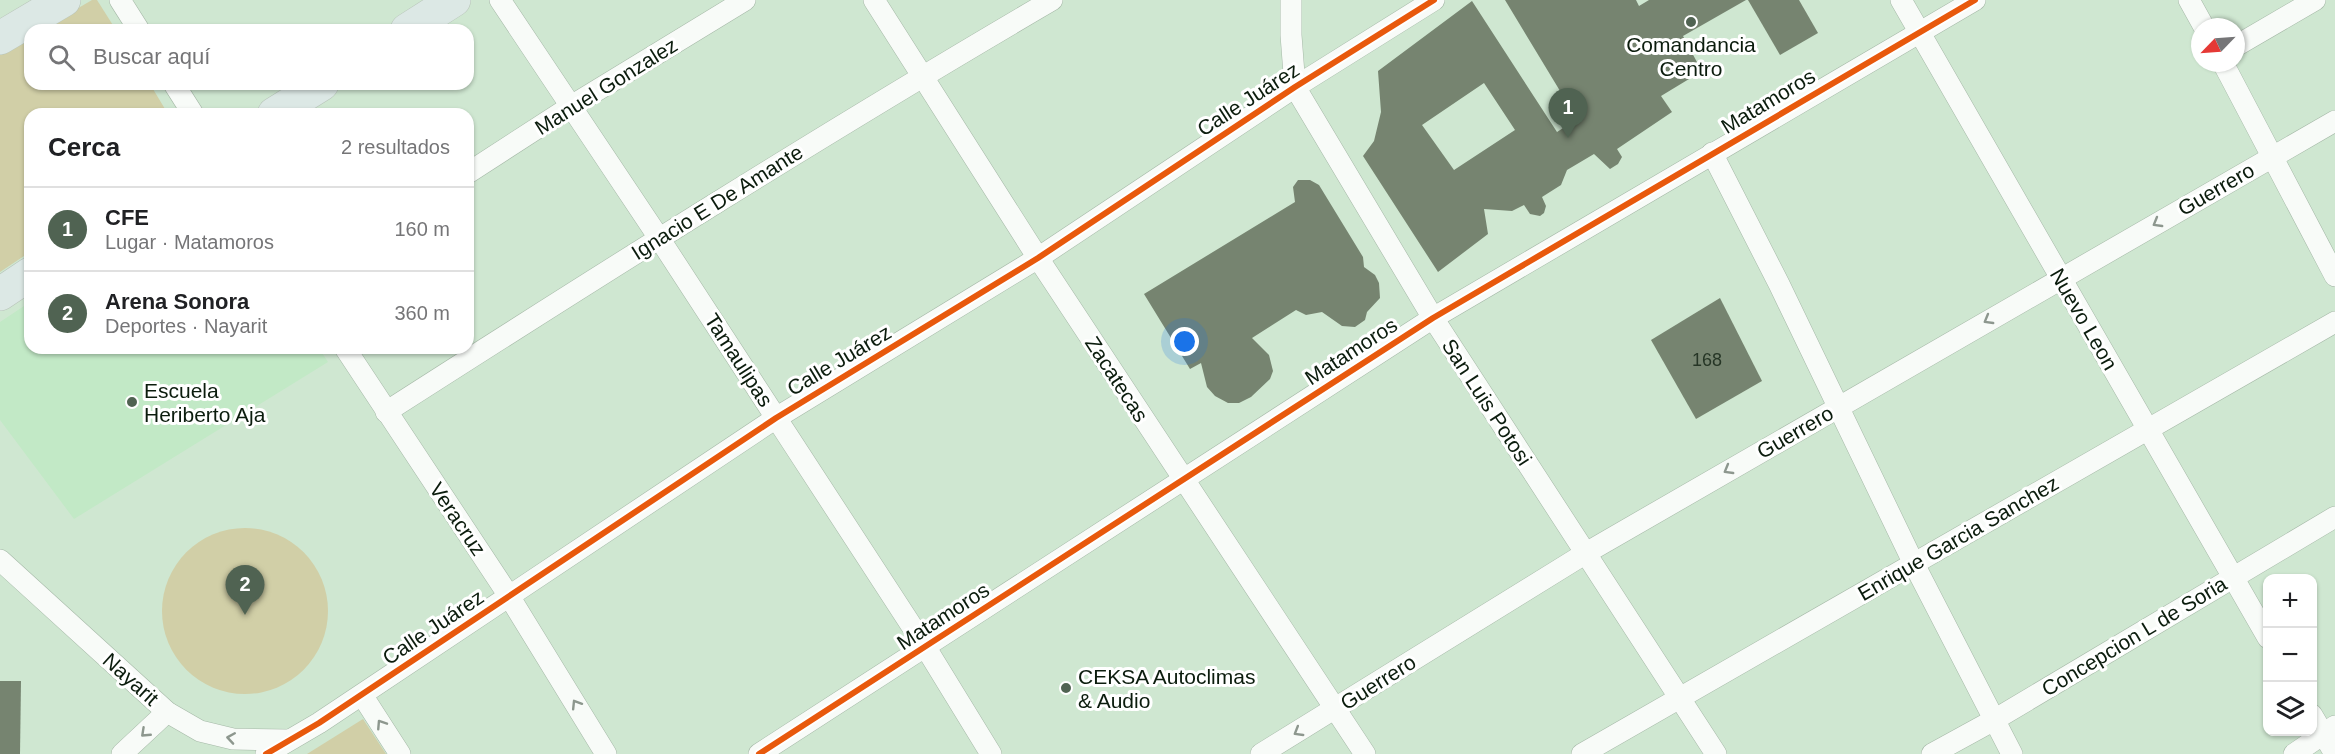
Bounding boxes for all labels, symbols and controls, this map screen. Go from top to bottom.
marker: Comandancia Centro [1684,15,1698,29]
north arrow [2191,18,2245,72]
search box [24,24,474,90]
street label: Manuel Gonzalez [531,33,681,139]
place label: Comandancia Centro [1626,33,1756,80]
icon: search [45,41,78,74]
text: Buscar aquí [93,44,210,69]
street label: Calle Juárez [1193,58,1303,140]
street label: Matamoros [1717,64,1819,138]
pin: 1 [1548,88,1588,138]
text: Cerca [48,132,120,162]
text: 2 resultados [341,136,450,158]
street label: Ignacio E De Amante [627,140,807,264]
street label: Guerrero [2174,158,2258,220]
text: CFE [105,205,149,230]
one-way arrow [2153,216,2163,227]
text: 1 [62,218,73,240]
text: 160 m [394,218,450,240]
text: Lugar · Matamoros [105,231,274,253]
street label: Nuevo Leon [2046,264,2122,374]
text: Arena Sonora [105,289,249,314]
text: 2 [62,302,73,324]
text: 360 m [394,302,450,324]
street label: Tamaulipas [700,309,778,411]
street label: Matamoros [1301,313,1401,389]
one-way arrow [1984,313,1994,325]
text: Deportes · Nayarit [105,315,267,337]
street label: Calle Juárez [783,320,895,400]
your location [1170,327,1199,356]
street label: Zacatecas [1081,332,1153,426]
street label: San Luis Potosi [1438,335,1536,469]
house number: 168 [1692,350,1722,370]
place label: Escuela Heriberto Aja [144,379,266,426]
marker: Escuela Heriberto Aja [125,395,139,409]
street label: Guerrero [1753,401,1837,463]
one-way arrow [1724,463,1734,475]
street label: Enrique Garcia Sanchez [1854,471,2062,605]
street label: Veracruz [425,478,491,560]
pin: 2 [226,566,264,615]
street label: Concepcion L de Soria [2037,571,2231,700]
map controls [2263,574,2317,736]
button: + [2263,574,2317,628]
street label: Matamoros [893,578,993,654]
street label: Calle Juárez [378,585,488,669]
button: − [2263,628,2317,682]
street label: Nayarit [99,648,164,710]
street label: Guerrero [1336,650,1420,714]
place label: CEKSA Autoclimas & Audio [1078,665,1255,712]
marker: CEKSA Autoclimas & Audio [1059,681,1073,695]
button: layers [2263,682,2317,736]
one-way arrow [571,700,583,710]
one-way arrow [377,720,388,731]
one-way arrow [1294,724,1304,736]
one-way arrow [141,726,151,737]
one-way arrow [226,732,235,744]

